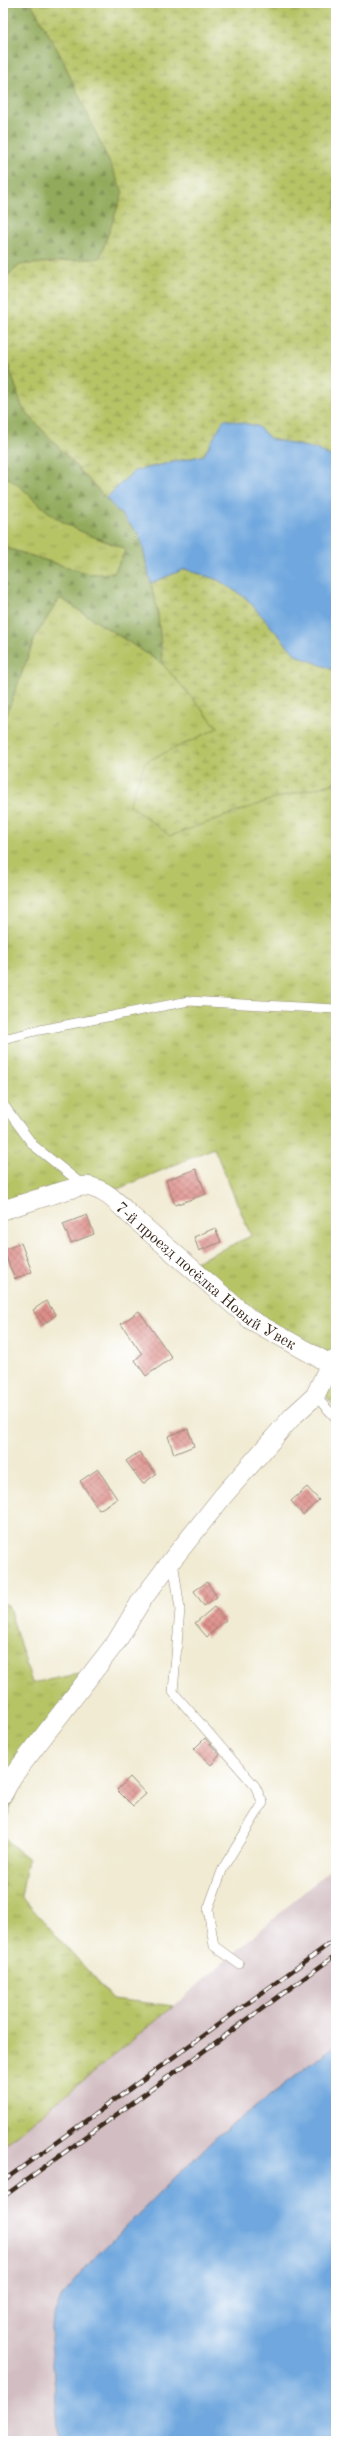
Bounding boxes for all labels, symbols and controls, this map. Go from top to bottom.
street label: 7-й проезд посёлка Новый Увек [112,1200,298,1354]

